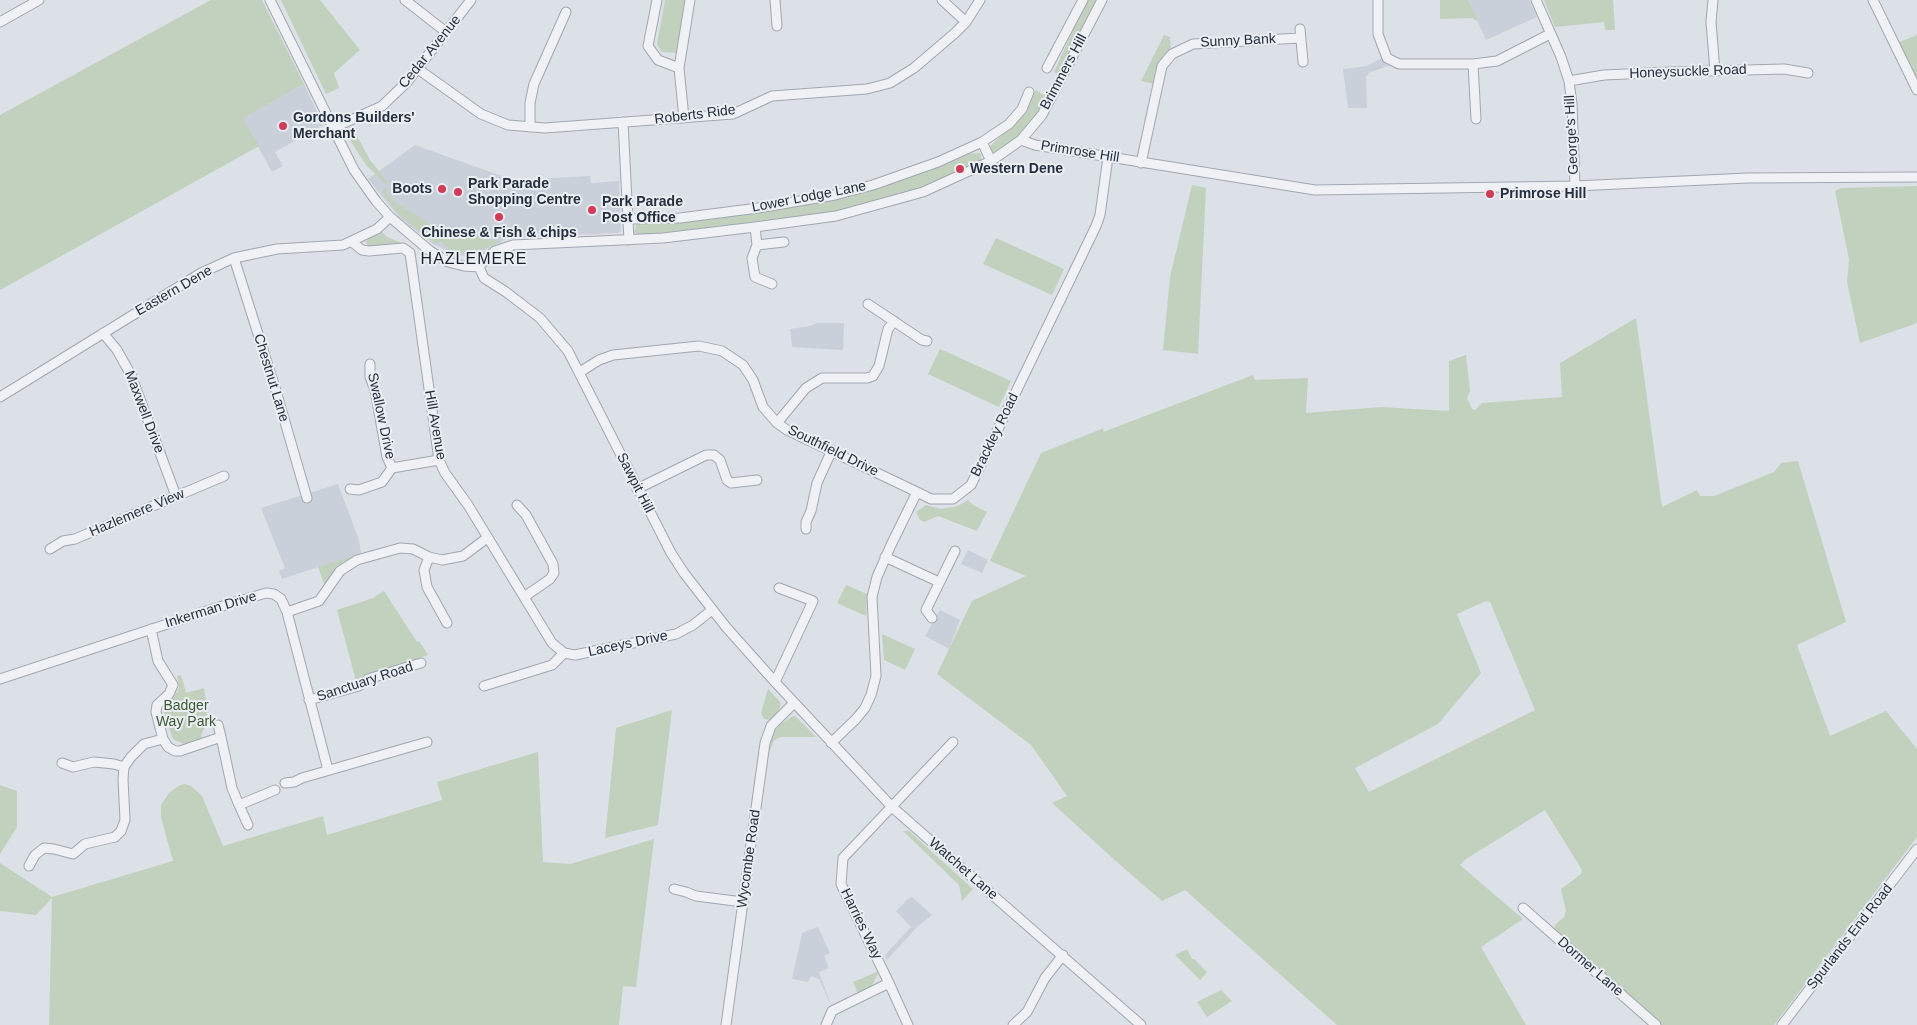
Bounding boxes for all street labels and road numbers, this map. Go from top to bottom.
street label: Cedar Avenue [395,12,465,92]
street label: Brimmers Hill [1037,31,1091,113]
street label: Sunny Bank [1200,31,1276,51]
street label: Honeysuckle Road [1629,62,1747,82]
street label: George's Hill [1562,95,1582,175]
street label: Roberts Ride [653,102,737,128]
street label: Primrose Hill [1040,137,1120,167]
street label: Lower Lodge Lane [750,178,868,216]
street label: Eastern Dene [133,262,215,320]
street label: Chestnut Lane [250,332,292,424]
street label: Maxwell Drive [121,368,167,456]
street label: Swallow Drive [364,371,398,461]
street label: Hill Avenue [421,389,449,461]
street label: Brackley Road [967,390,1023,480]
street label: Southfield Drive [785,422,881,480]
street label: Sawpit Hill [613,450,657,516]
street label: Hazlemere View [87,485,187,541]
street label: Inkerman Drive [163,588,259,632]
street label: Laceys Drive [587,627,669,661]
street label: Sanctuary Road [315,658,415,706]
street label: Wycombe Road [734,809,764,909]
street label: Watchet Lane [925,834,1001,904]
street label: Spurlands End Road [1804,881,1896,993]
street label: Harries Way [837,886,885,962]
street label: Dormer Lane [1554,934,1626,1000]

